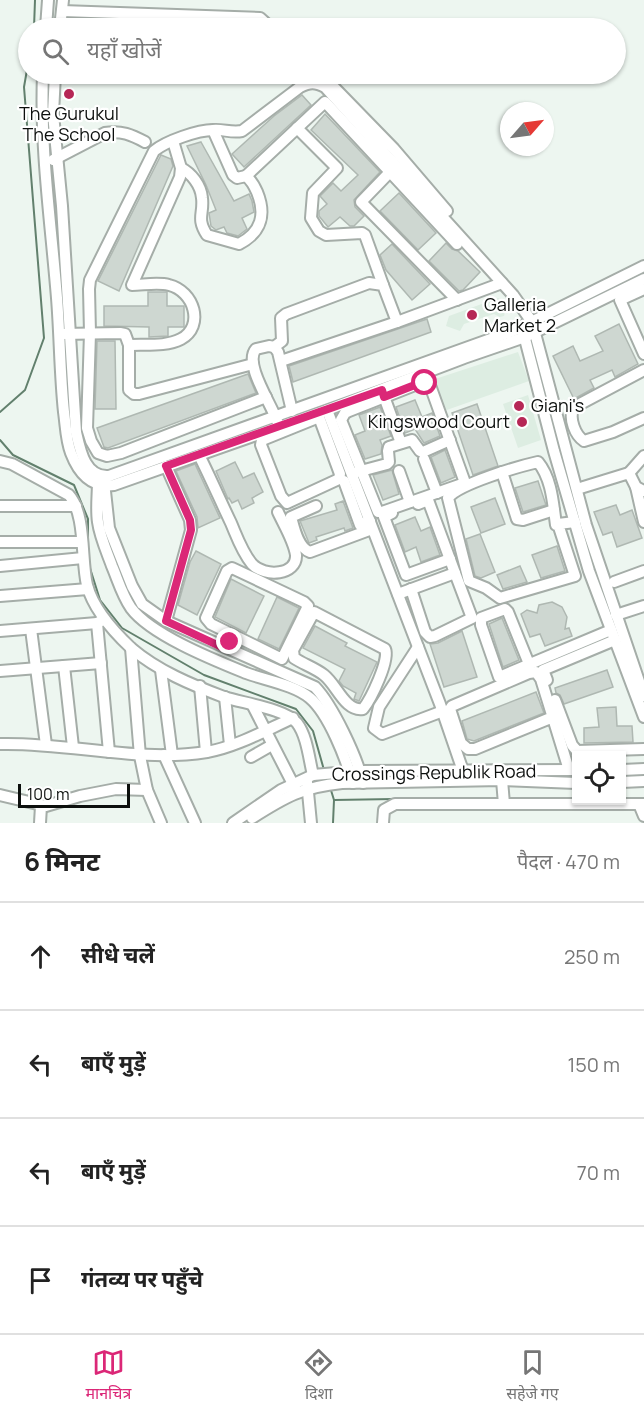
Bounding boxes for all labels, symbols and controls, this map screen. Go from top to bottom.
search box [18,18,626,84]
icon: search [39,35,72,68]
text: यहाँ खोजें [87,35,162,65]
marker: The Gurukul The School [62,87,76,101]
place label: The Gurukul The School [19,101,119,146]
north arrow [500,102,554,156]
place label: Galleria Market 2 [484,292,556,337]
marker: Galleria Market 2 [465,308,479,322]
route start [411,369,437,395]
place label: Giani's [531,393,584,417]
marker: Giani's [512,399,526,413]
place label: Kingswood Court [368,409,510,433]
marker: Kingswood Court [515,415,529,429]
route end [216,628,242,654]
map controls [572,751,626,805]
button: locate [572,751,626,805]
street label: Crossings Republik Road [332,758,536,786]
scale bar [18,781,130,808]
text: 100 m [27,783,70,805]
text: 6 मिनट [24,843,100,879]
text: पैदल · 470 m [517,848,620,875]
icon: ahead [24,940,57,973]
text: सीधे चलें [81,940,155,970]
text: 250 m [564,943,620,970]
icon: left [24,1048,57,1081]
text: बाएँ मुड़ें [81,1048,146,1078]
text: 150 m [567,1051,620,1078]
icon: left [24,1156,57,1189]
text: बाएँ मुड़ें [81,1156,146,1186]
text: 70 m [577,1159,620,1186]
icon: arrive [24,1264,57,1297]
text: गंतव्य पर पहुँचे [81,1264,203,1294]
tab: मानचित्र [86,1346,131,1406]
tab: दिशा [302,1346,335,1406]
tab: सहेजे गए [506,1346,558,1406]

